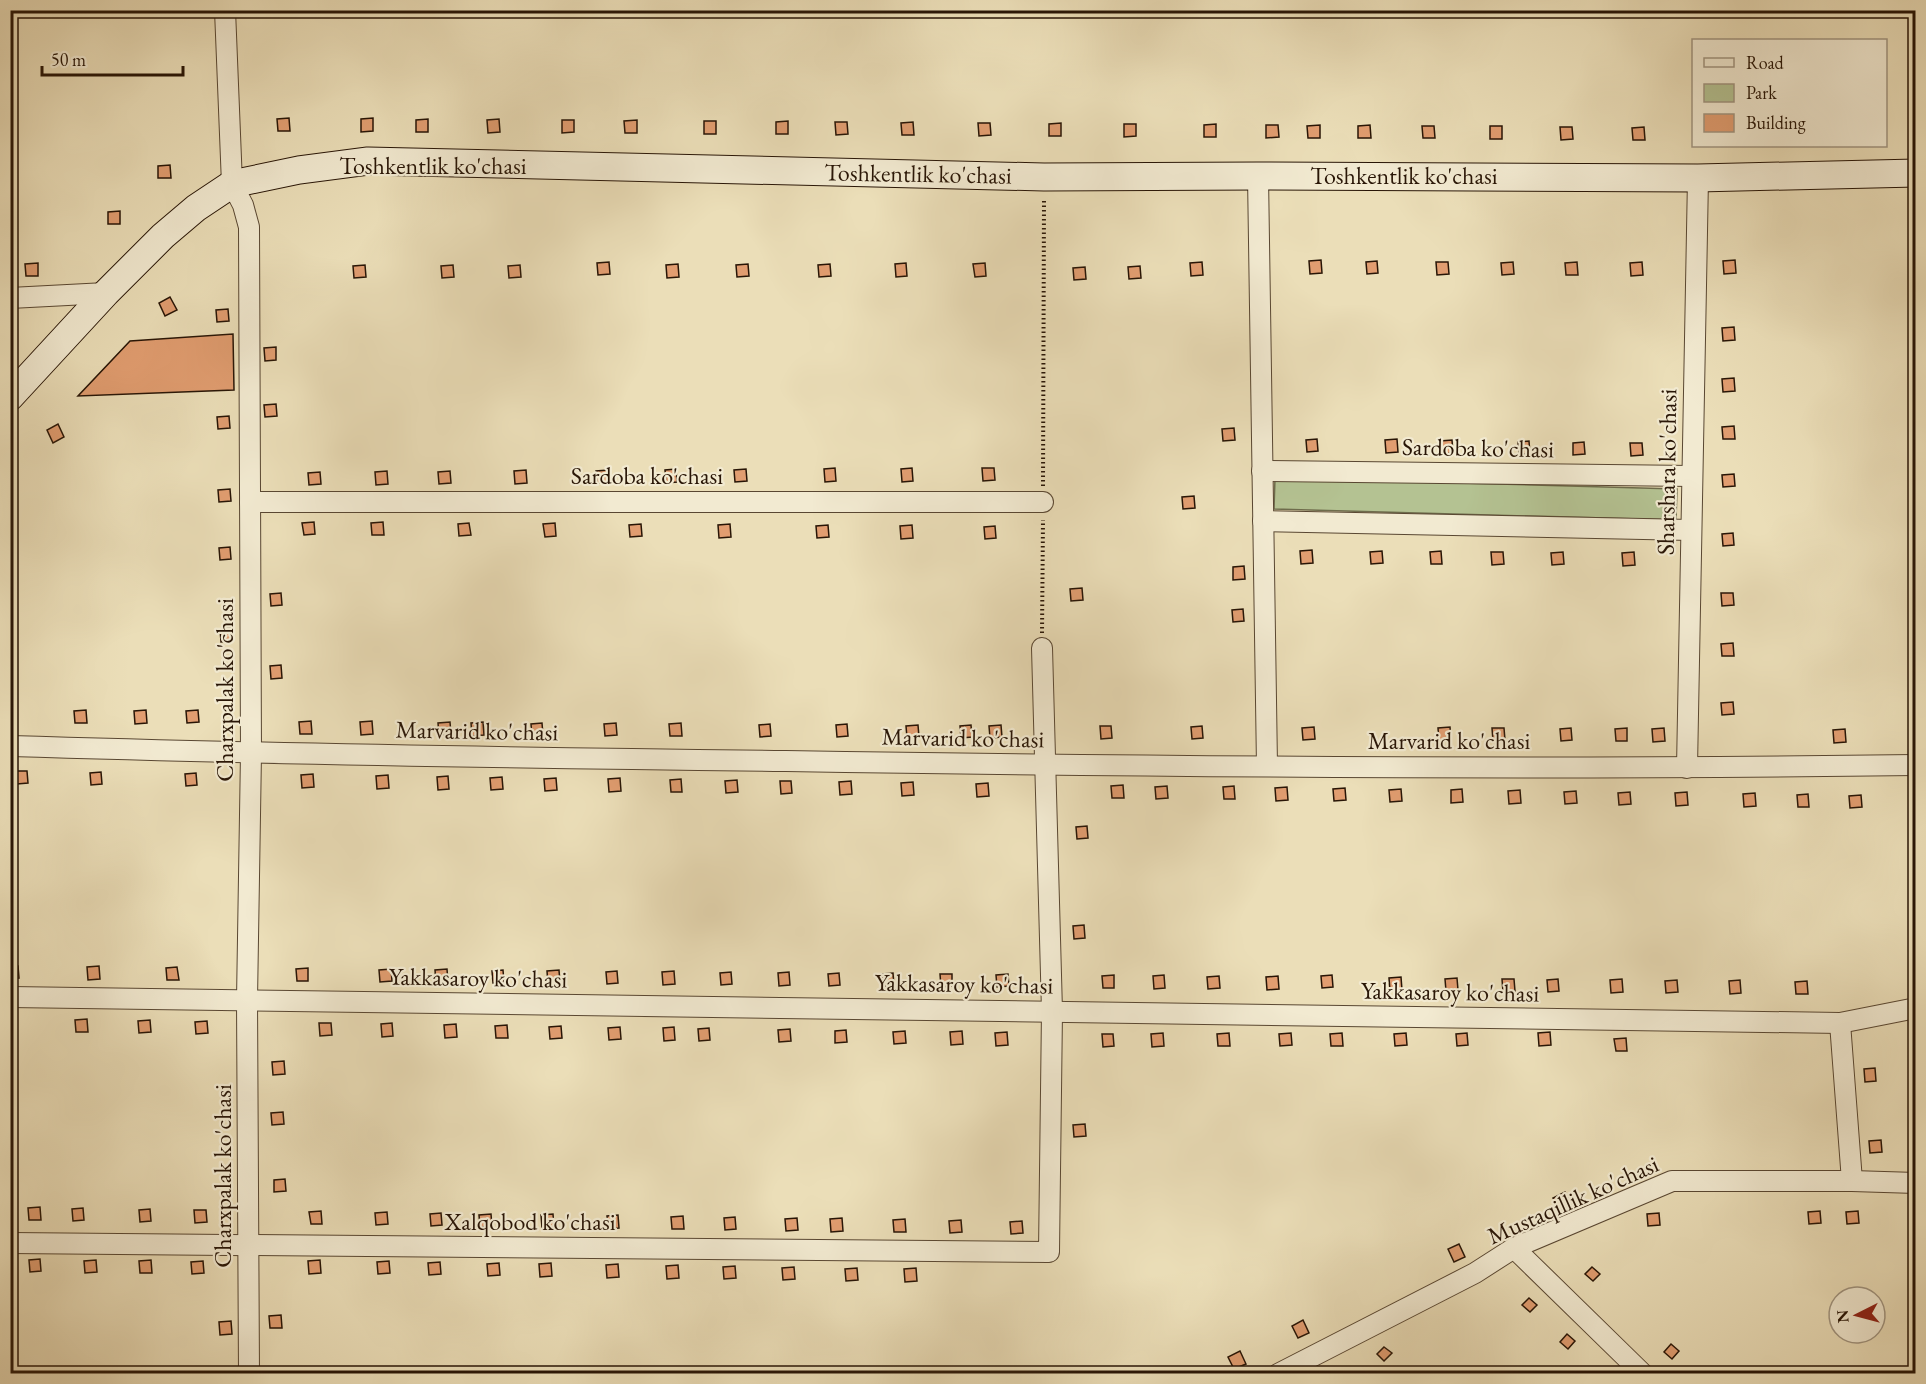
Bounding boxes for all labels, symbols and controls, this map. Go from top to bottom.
scale bar [42,39,183,77]
legend [1692,39,1887,147]
text: 50 m [51,48,86,71]
text: Road [1746,51,1785,74]
text: Park [1746,81,1777,104]
text: Building [1746,111,1806,134]
street label: Toshkentlik ko'chasi [339,150,527,181]
street label: Toshkentlik ko'chasi [824,156,1012,191]
street label: Toshkentlik ko'chasi [1310,160,1498,191]
street label: Sharshara ko'chasi [1650,388,1683,555]
street label: Sardoba ko'chasi [1402,431,1555,464]
street label: Sardoba ko'chasi [571,460,723,491]
street label: Charxpalak ko'chasi [209,598,240,782]
street label: Marvarid ko'chasi [395,714,559,747]
street label: Marvarid ko'chasi [881,721,1045,754]
street label: Marvarid ko'chasi [1368,725,1530,756]
street label: Yakkasaroy ko'chasi [389,960,568,995]
street label: Yakkasaroy ko'chasi [875,966,1054,1001]
street label: Yakkasaroy ko'chasi [1361,974,1540,1009]
street label: Charxpalak ko'chasi [207,1084,238,1268]
street label: Mustaqillik ko'chasi [1482,1148,1663,1251]
street label: Xalqobod ko'chasi [443,1206,616,1237]
north arrow [1827,1285,1887,1345]
text: N [1831,1309,1854,1324]

